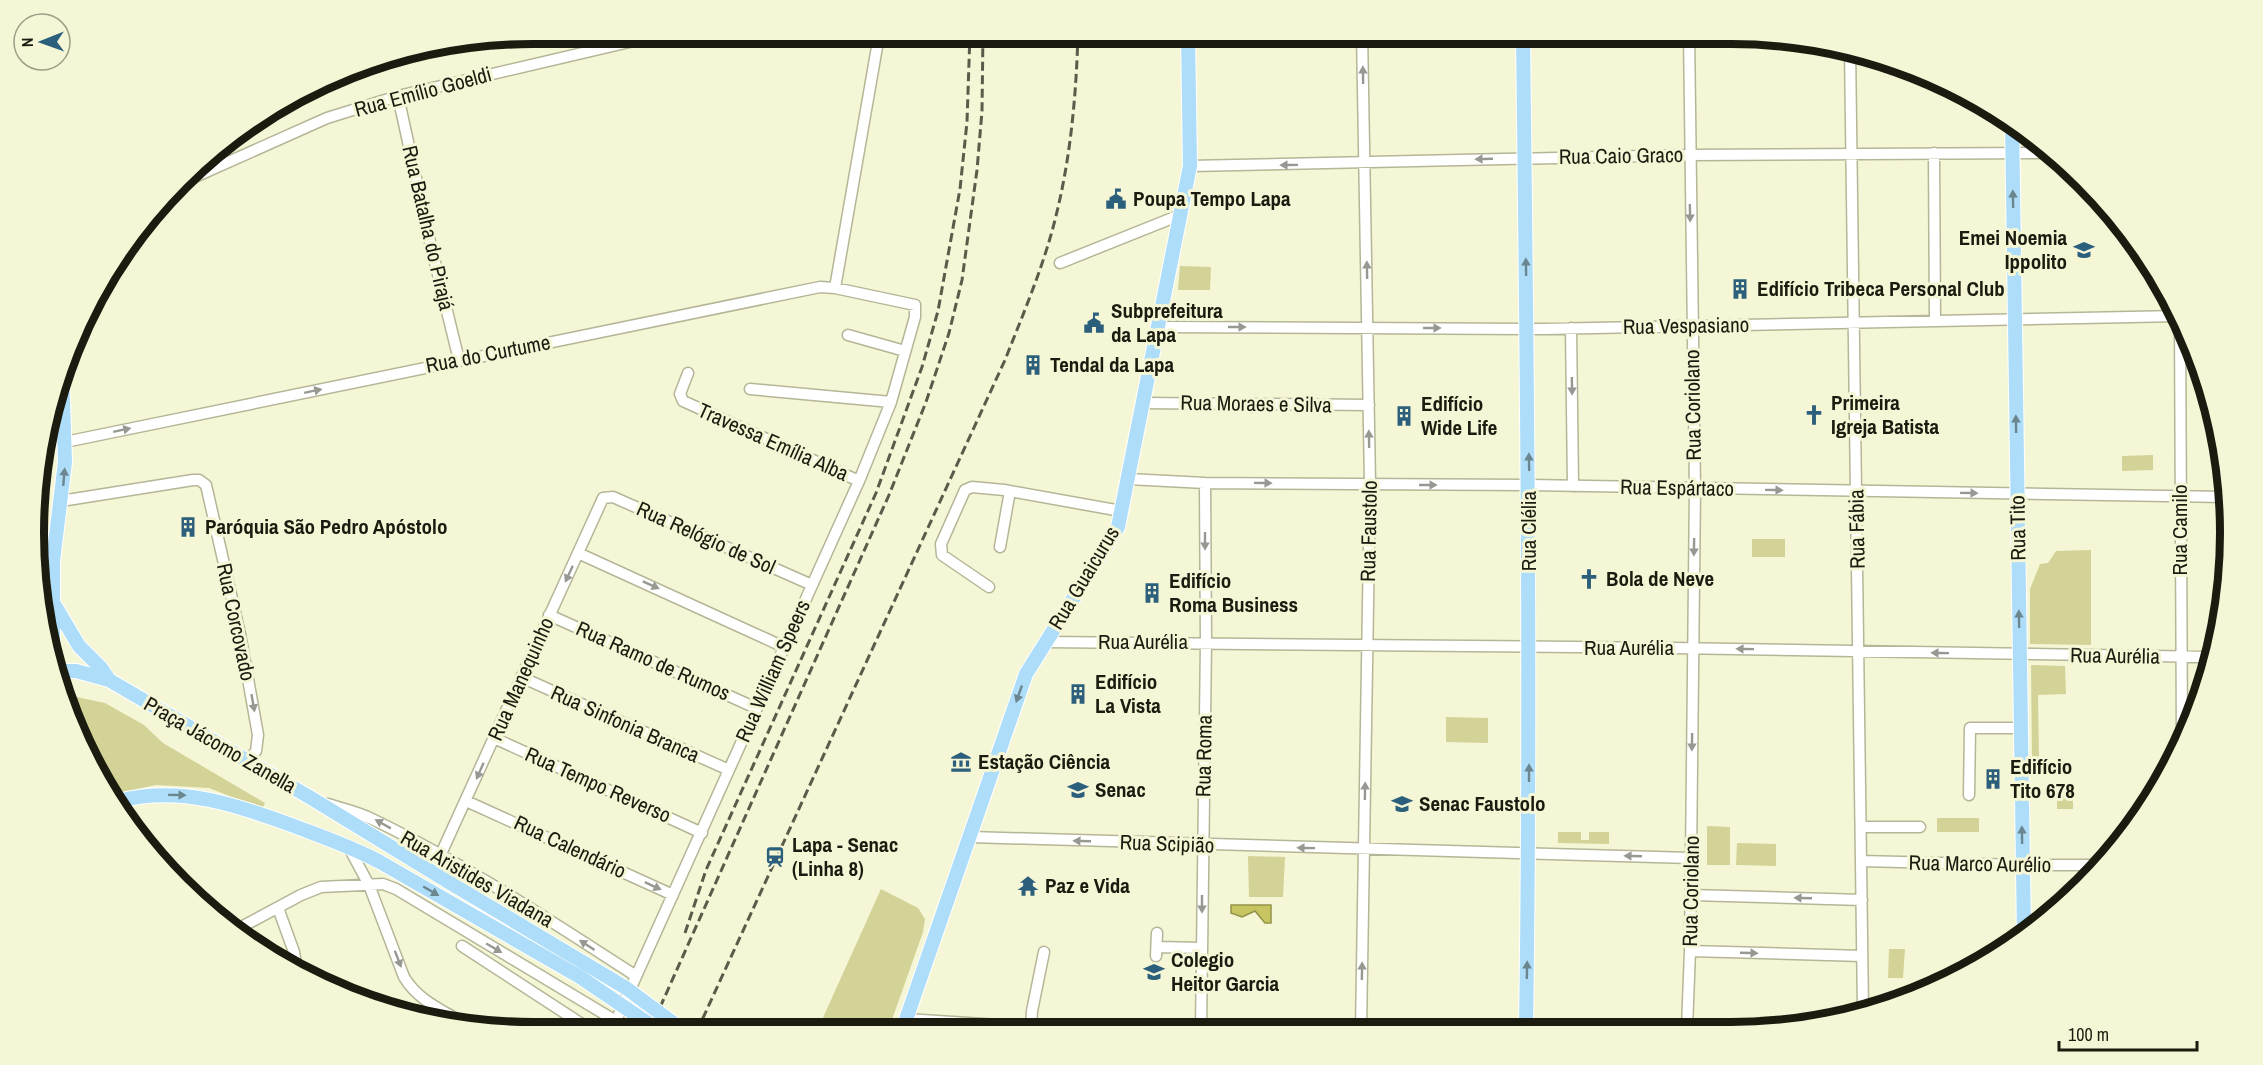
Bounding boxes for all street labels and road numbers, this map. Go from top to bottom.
street label: Rua Emílio Goeldi [351,59,495,124]
street label: Rua Caio Graco [1559,140,1683,171]
street label: Rua Batalha do Pirajá [395,143,462,314]
street label: Rua Vespasiano [1623,310,1749,341]
street label: Rua do Curtume [423,327,553,380]
street label: Rua Coriolano [1677,349,1708,461]
street label: Rua Moraes e Silva [1180,388,1332,419]
street label: Travessa Emília Alba [693,395,854,488]
street label: Rua Espártaco [1620,472,1734,503]
street label: Rua Faustolo [1353,480,1384,582]
street label: Rua Camilo [2165,485,2194,575]
street label: Rua Fábia [1841,489,1872,569]
street label: Rua Clélia [1514,490,1543,571]
street label: Rua Relógio de Sol [632,494,780,581]
street label: Rua Tito [2002,495,2033,561]
street label: Rua Guaicurus [1041,521,1126,635]
street label: Rua Corcovado [210,560,263,683]
street label: Rua William Speers [728,595,817,747]
street label: Rua Manequinho [480,613,561,745]
street label: Rua Ramo de Rumos [572,614,735,707]
street label: Rua Aurélia [1098,627,1188,656]
street label: Rua Aurélia [1584,633,1674,662]
street label: Rua Aurélia [2070,640,2161,671]
street label: Rua Sinfonia Branca [546,678,705,769]
street label: Praça Jácomo Zanella [139,689,302,800]
street label: Rua Roma [1188,714,1219,797]
street label: Rua Tempo Reverso [521,739,676,830]
street label: Rua Calendário [509,808,631,885]
street label: Rua Aristides Viadana [396,823,559,934]
street label: Rua Scipião [1119,827,1215,860]
street label: Rua Coriolano [1675,835,1706,947]
street label: Rua Marco Aurélio [1908,848,2052,879]

